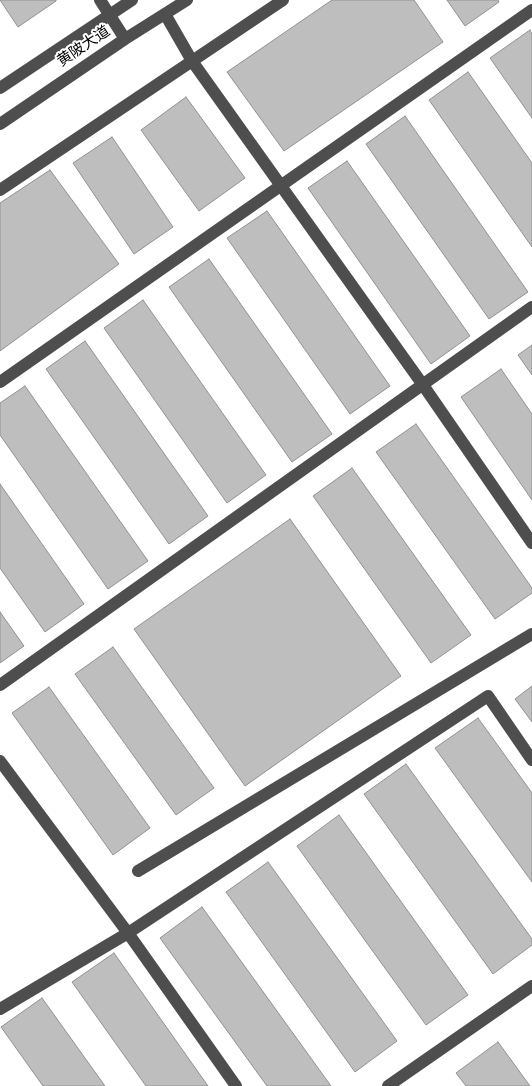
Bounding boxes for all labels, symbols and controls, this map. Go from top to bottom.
street label: 黄陂大道 [54,23,114,71]

